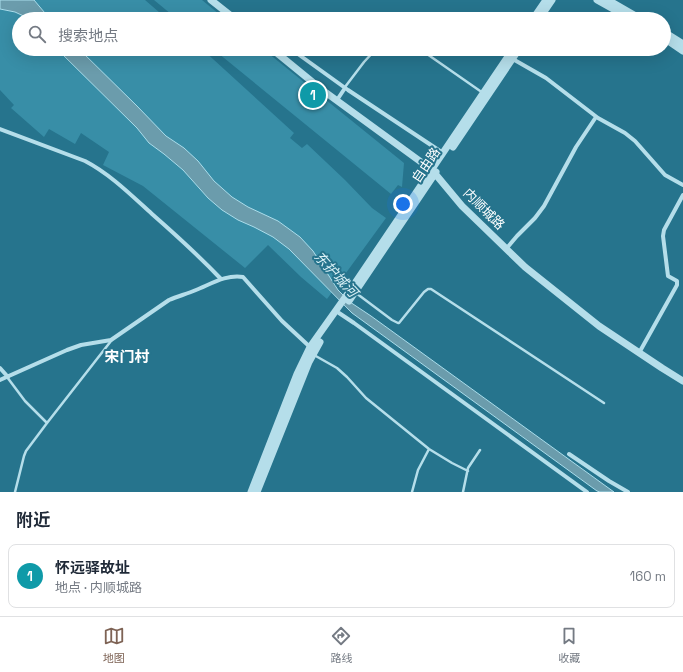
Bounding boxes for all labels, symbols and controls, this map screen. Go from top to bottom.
search box [12,12,671,56]
icon: search [26,23,48,45]
text: 搜索地点 [58,26,118,45]
pin: 1 [300,80,326,110]
street label: 自由路 [408,144,444,186]
street label: 内顺城路 [460,185,508,233]
your location [393,194,413,214]
water label: 东护城河 [310,247,364,303]
district label: 宋门村 [104,347,150,366]
text: 附近 [16,509,50,531]
text: 怀远驿故址 [55,558,130,577]
text: 1 [27,568,33,585]
text: 160 m [630,568,666,585]
text: 地点 · 内顺城路 [55,579,142,596]
tab: 地图 [103,625,125,665]
tab: 路线 [330,625,352,665]
tab: 收藏 [558,625,580,665]

